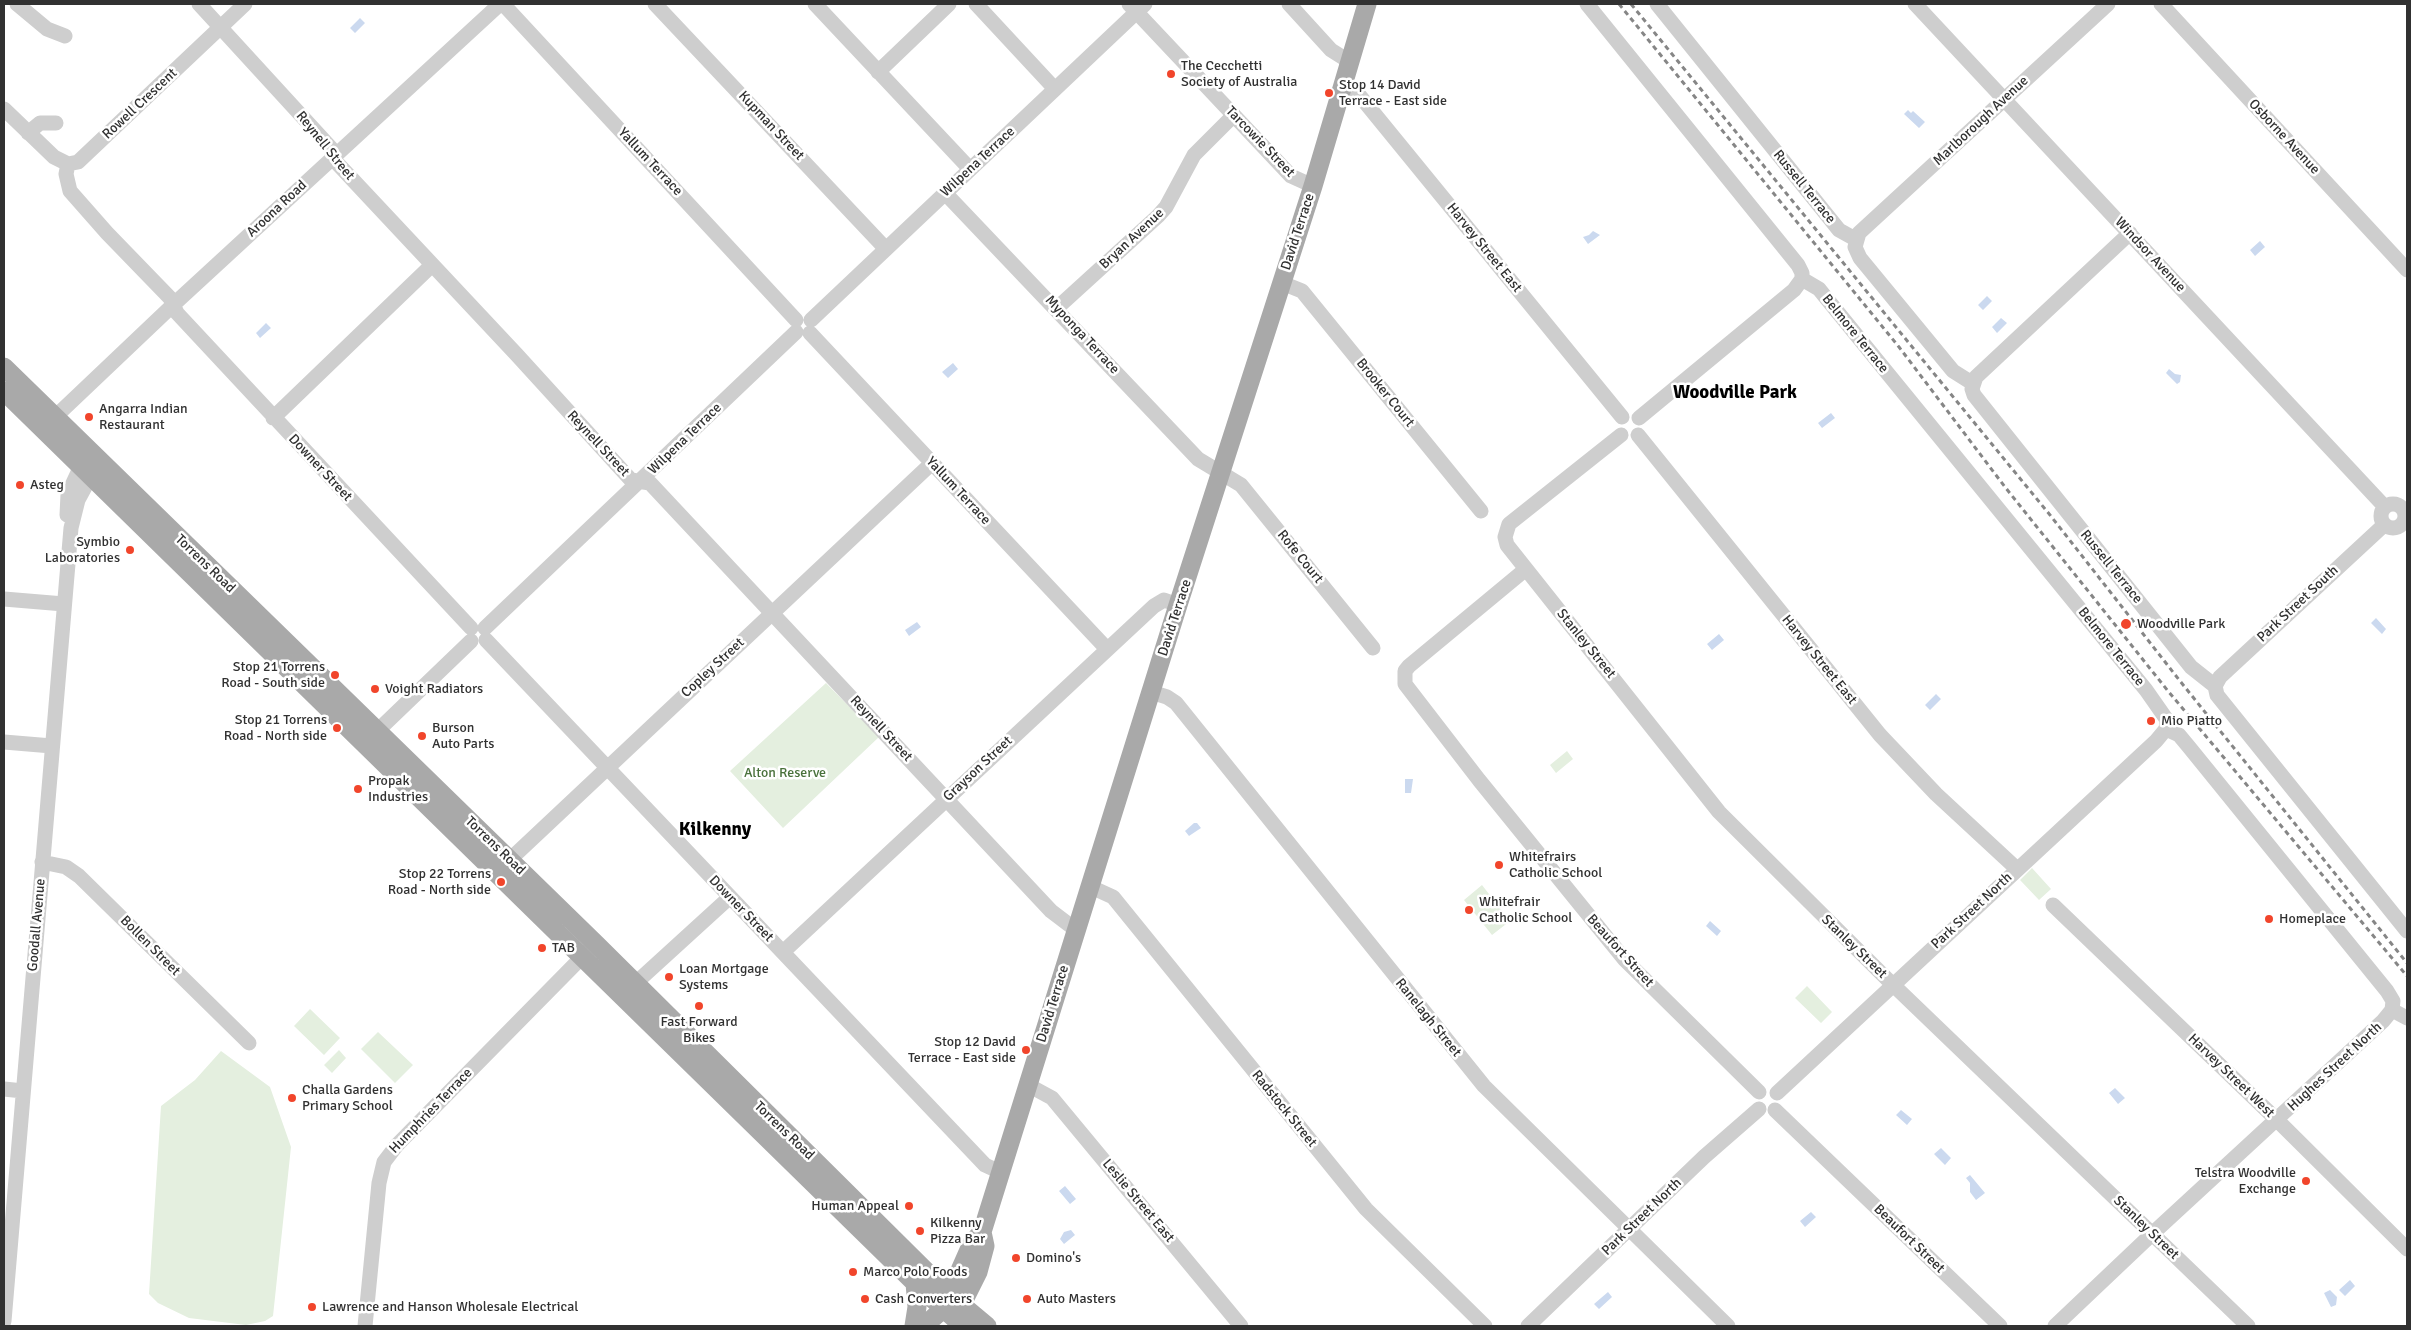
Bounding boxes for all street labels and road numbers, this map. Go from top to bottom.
street label: Rowell Crescent [99,65,181,143]
street label: Marlborough Avenue [1930,73,2032,169]
street label: Kupman Street [735,88,807,164]
street label: Osborne Avenue [2245,96,2323,178]
street label: Tarcowie Street [1222,103,1298,181]
street label: Reynell Street [292,108,358,184]
street label: Wilpena Terrace [937,123,1019,201]
street label: Yallum Terrace [614,125,686,199]
street label: Russell Terrace [1769,147,1839,227]
street label: Aroona Road [244,177,310,241]
street label: David Terrace [1278,191,1318,273]
street label: Harvey Street East [1443,200,1525,296]
street label: Bryan Avenue [1096,205,1168,273]
street label: Windsor Avenue [2111,214,2189,296]
street label: Belmore Terrace [1818,291,1892,377]
street label: Myponga Terrace [1041,292,1123,378]
street label: Brooker Court [1352,355,1418,431]
street label: Wilpena Terrace [645,400,725,478]
street label: Reynell Street [563,408,633,480]
street label: Downer Street [285,431,355,505]
street label: Yallum Terrace [922,454,994,528]
street label: Rofe Court [1273,527,1327,587]
street label: Russell Terrace [2076,527,2146,607]
street label: Torrens Road [172,531,238,597]
street label: Park Street South [2254,562,2342,646]
street label: David Terrace [1155,577,1195,659]
street label: Belmore Terrace [2074,604,2148,690]
street label: Stanley Street [1553,606,1619,682]
street label: Harvey Street East [1778,612,1860,708]
street label: Copley Street [678,635,748,701]
street label: Reynell Street [846,693,916,765]
street label: Grayson Street [940,733,1016,805]
street label: Torrens Road [462,813,528,879]
street label: Park Street North [1928,869,2016,953]
street label: Downer Street [705,872,777,946]
street label: Goodall Avenue [25,878,49,972]
street label: Beaufort Street [1583,911,1657,991]
street label: Stanley Street [1818,912,1890,982]
street label: Bollen Street [117,913,183,979]
street label: David Terrace [1033,963,1073,1045]
street label: Ranelagh Street [1391,975,1465,1061]
street label: Hughes Street North [2284,1019,2386,1115]
street label: Harvey Street West [2184,1030,2278,1122]
street label: Humphries Terrace [386,1065,476,1157]
street label: Radstock Street [1248,1067,1320,1151]
street label: Torrens Road [751,1098,817,1164]
street label: Leslie Street East [1098,1156,1178,1246]
street label: Park Street North [1599,1175,1685,1259]
street label: Stanley Street [2110,1193,2182,1263]
street label: Beaufort Street [1870,1201,1948,1277]

